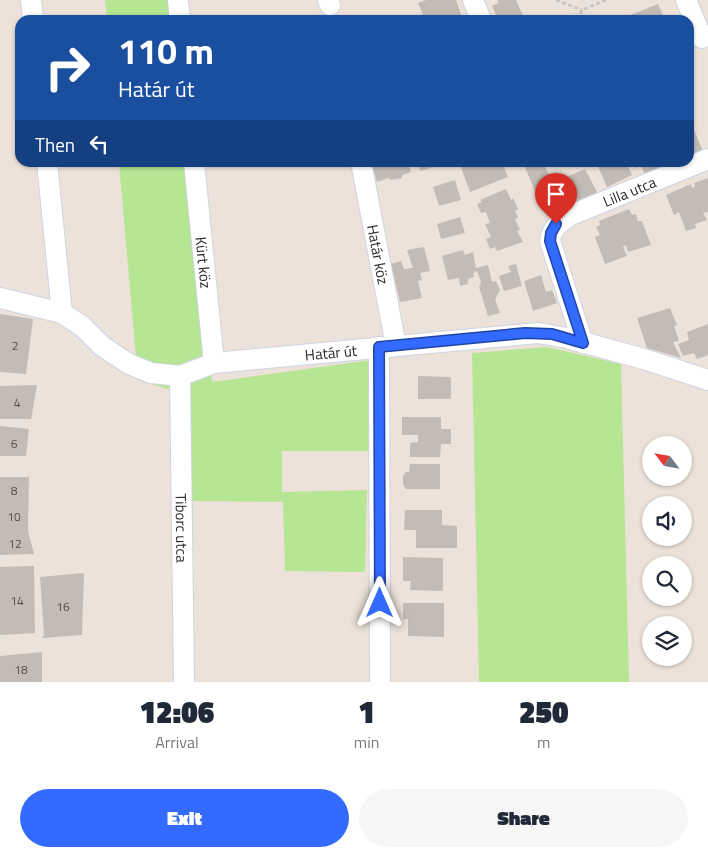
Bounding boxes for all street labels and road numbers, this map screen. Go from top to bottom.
street label: Lilla utca [599,170,660,212]
street label: Határ köz [362,222,396,286]
street label: Kürt köz [190,236,218,290]
street label: Határ út [304,338,359,366]
street label: Tiborc utca [170,493,194,563]

